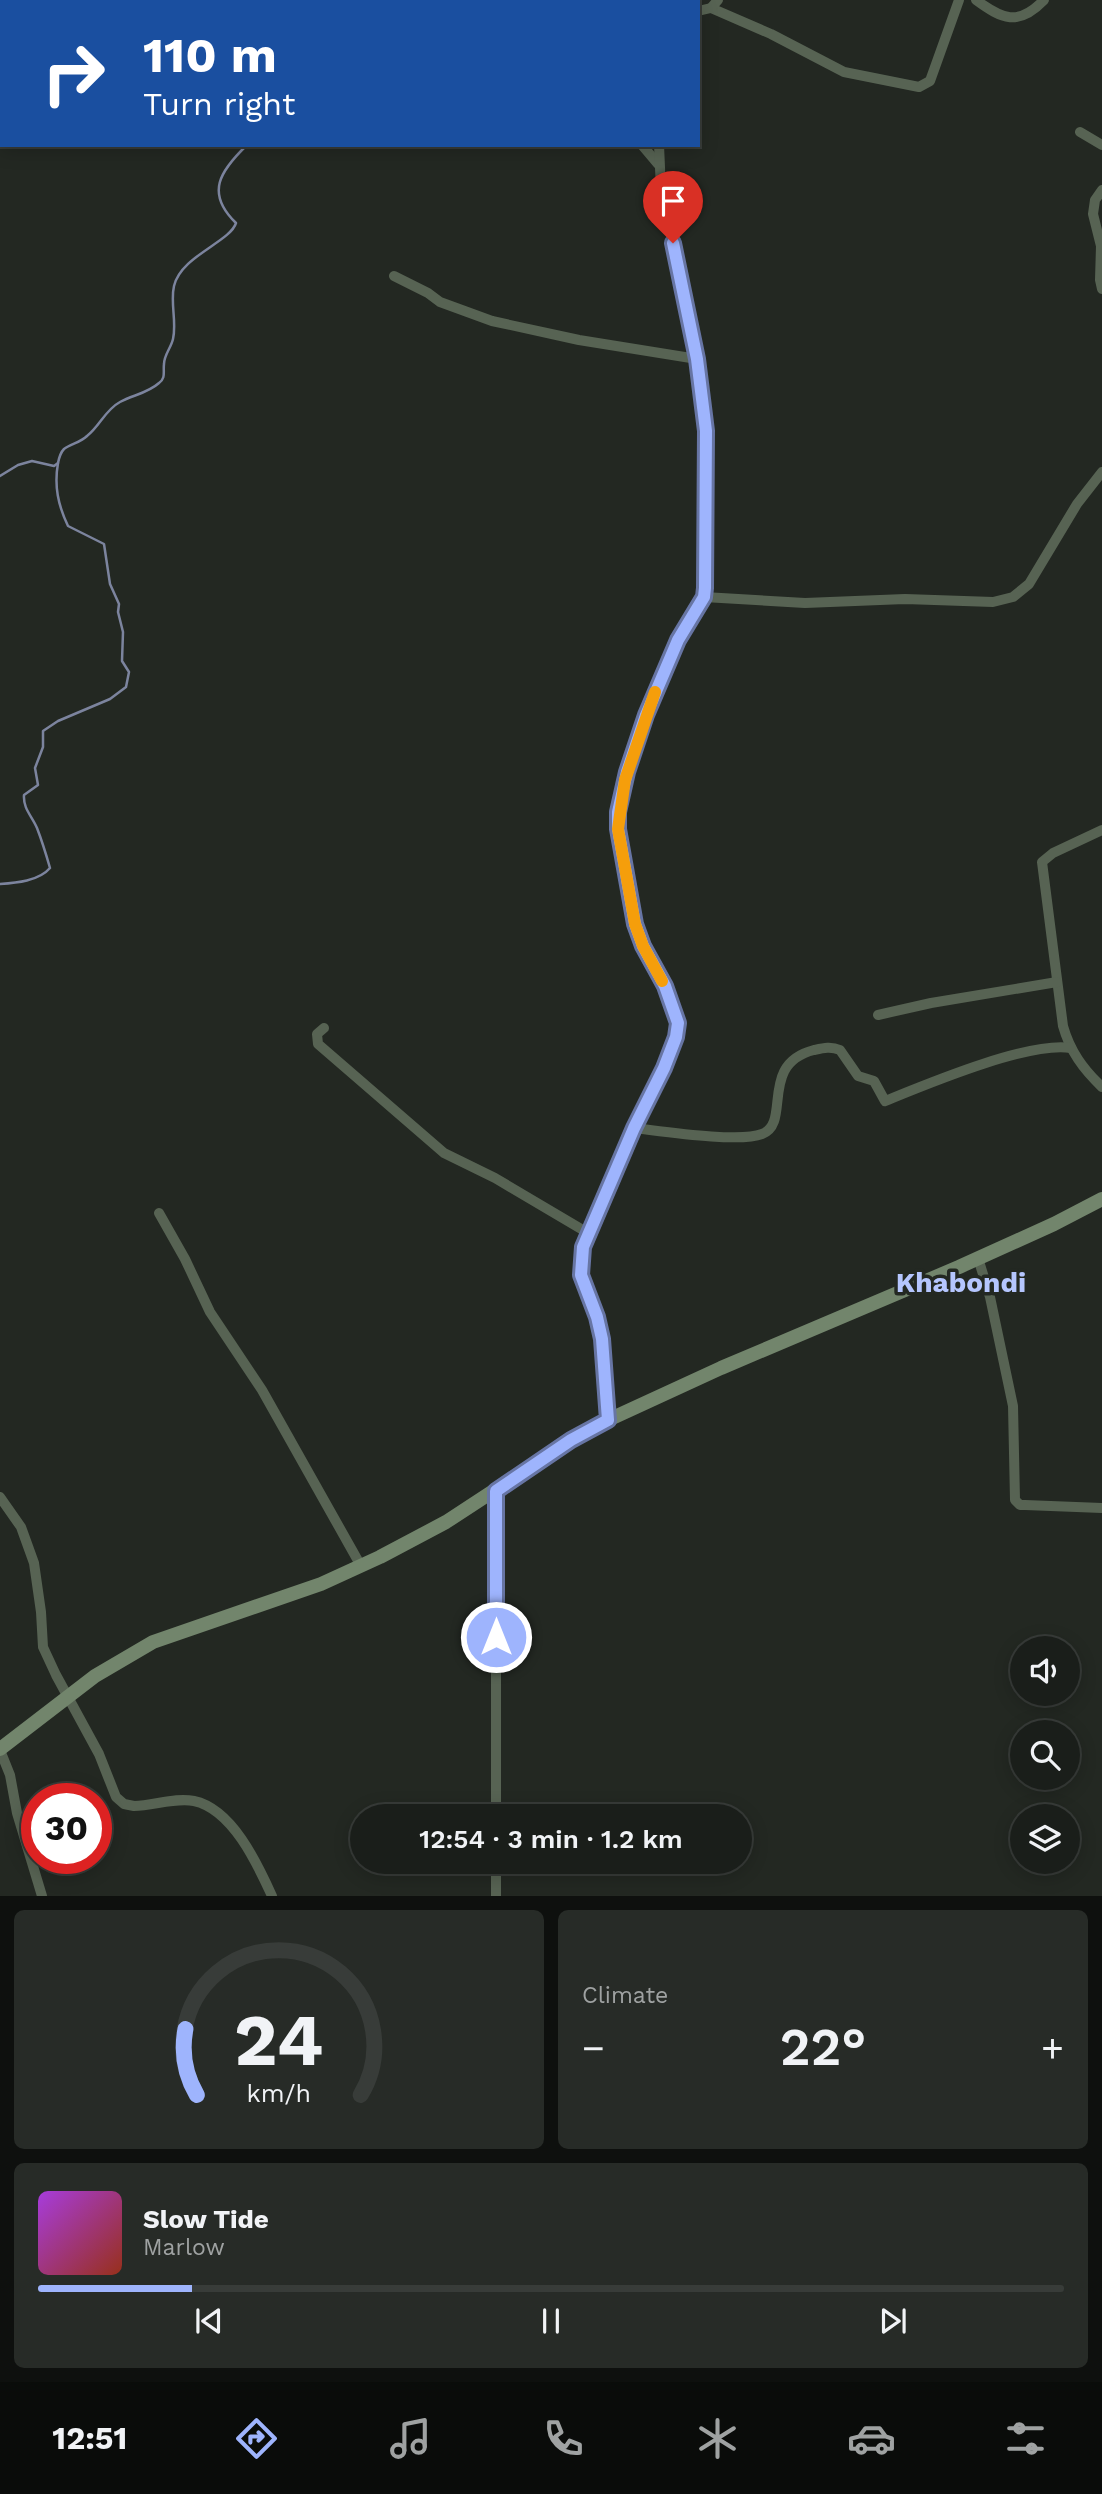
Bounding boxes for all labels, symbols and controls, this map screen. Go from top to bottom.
text: 110 m [143,26,277,84]
icon: right [28,28,119,119]
text: Turn right [143,85,295,123]
pin [643,171,703,243]
icon: arrive [654,182,692,220]
district label: Khabondi [896,1266,1026,1299]
position arrow [459,1600,533,1674]
map controls [1010,1636,1080,1874]
button: sound [1010,1636,1080,1706]
button: search [1010,1720,1080,1790]
speed limit sign: 30 [21,1783,112,1874]
button: layers [1010,1804,1080,1874]
text: 12:54 · 3 min · 1.2 km [419,1824,683,1854]
text: Climate [582,1982,668,2009]
text: 24 [234,1998,324,2084]
text: 22° [780,2017,866,2078]
text: − [582,2026,605,2070]
text: + [1041,2026,1064,2070]
text: km/h [247,2079,311,2108]
text: Slow Tide [143,2204,269,2234]
text: Marlow [143,2234,225,2261]
icon: previous [190,2302,228,2340]
icon: pause [532,2302,570,2340]
icon: next [874,2302,912,2340]
icon: directions [232,2414,281,2463]
icon: music [386,2414,435,2463]
icon: phone [539,2414,588,2463]
icon: climate [693,2414,742,2463]
icon: car [847,2414,896,2463]
icon: filters [1001,2414,1050,2463]
text: 12:51 [52,2419,127,2457]

